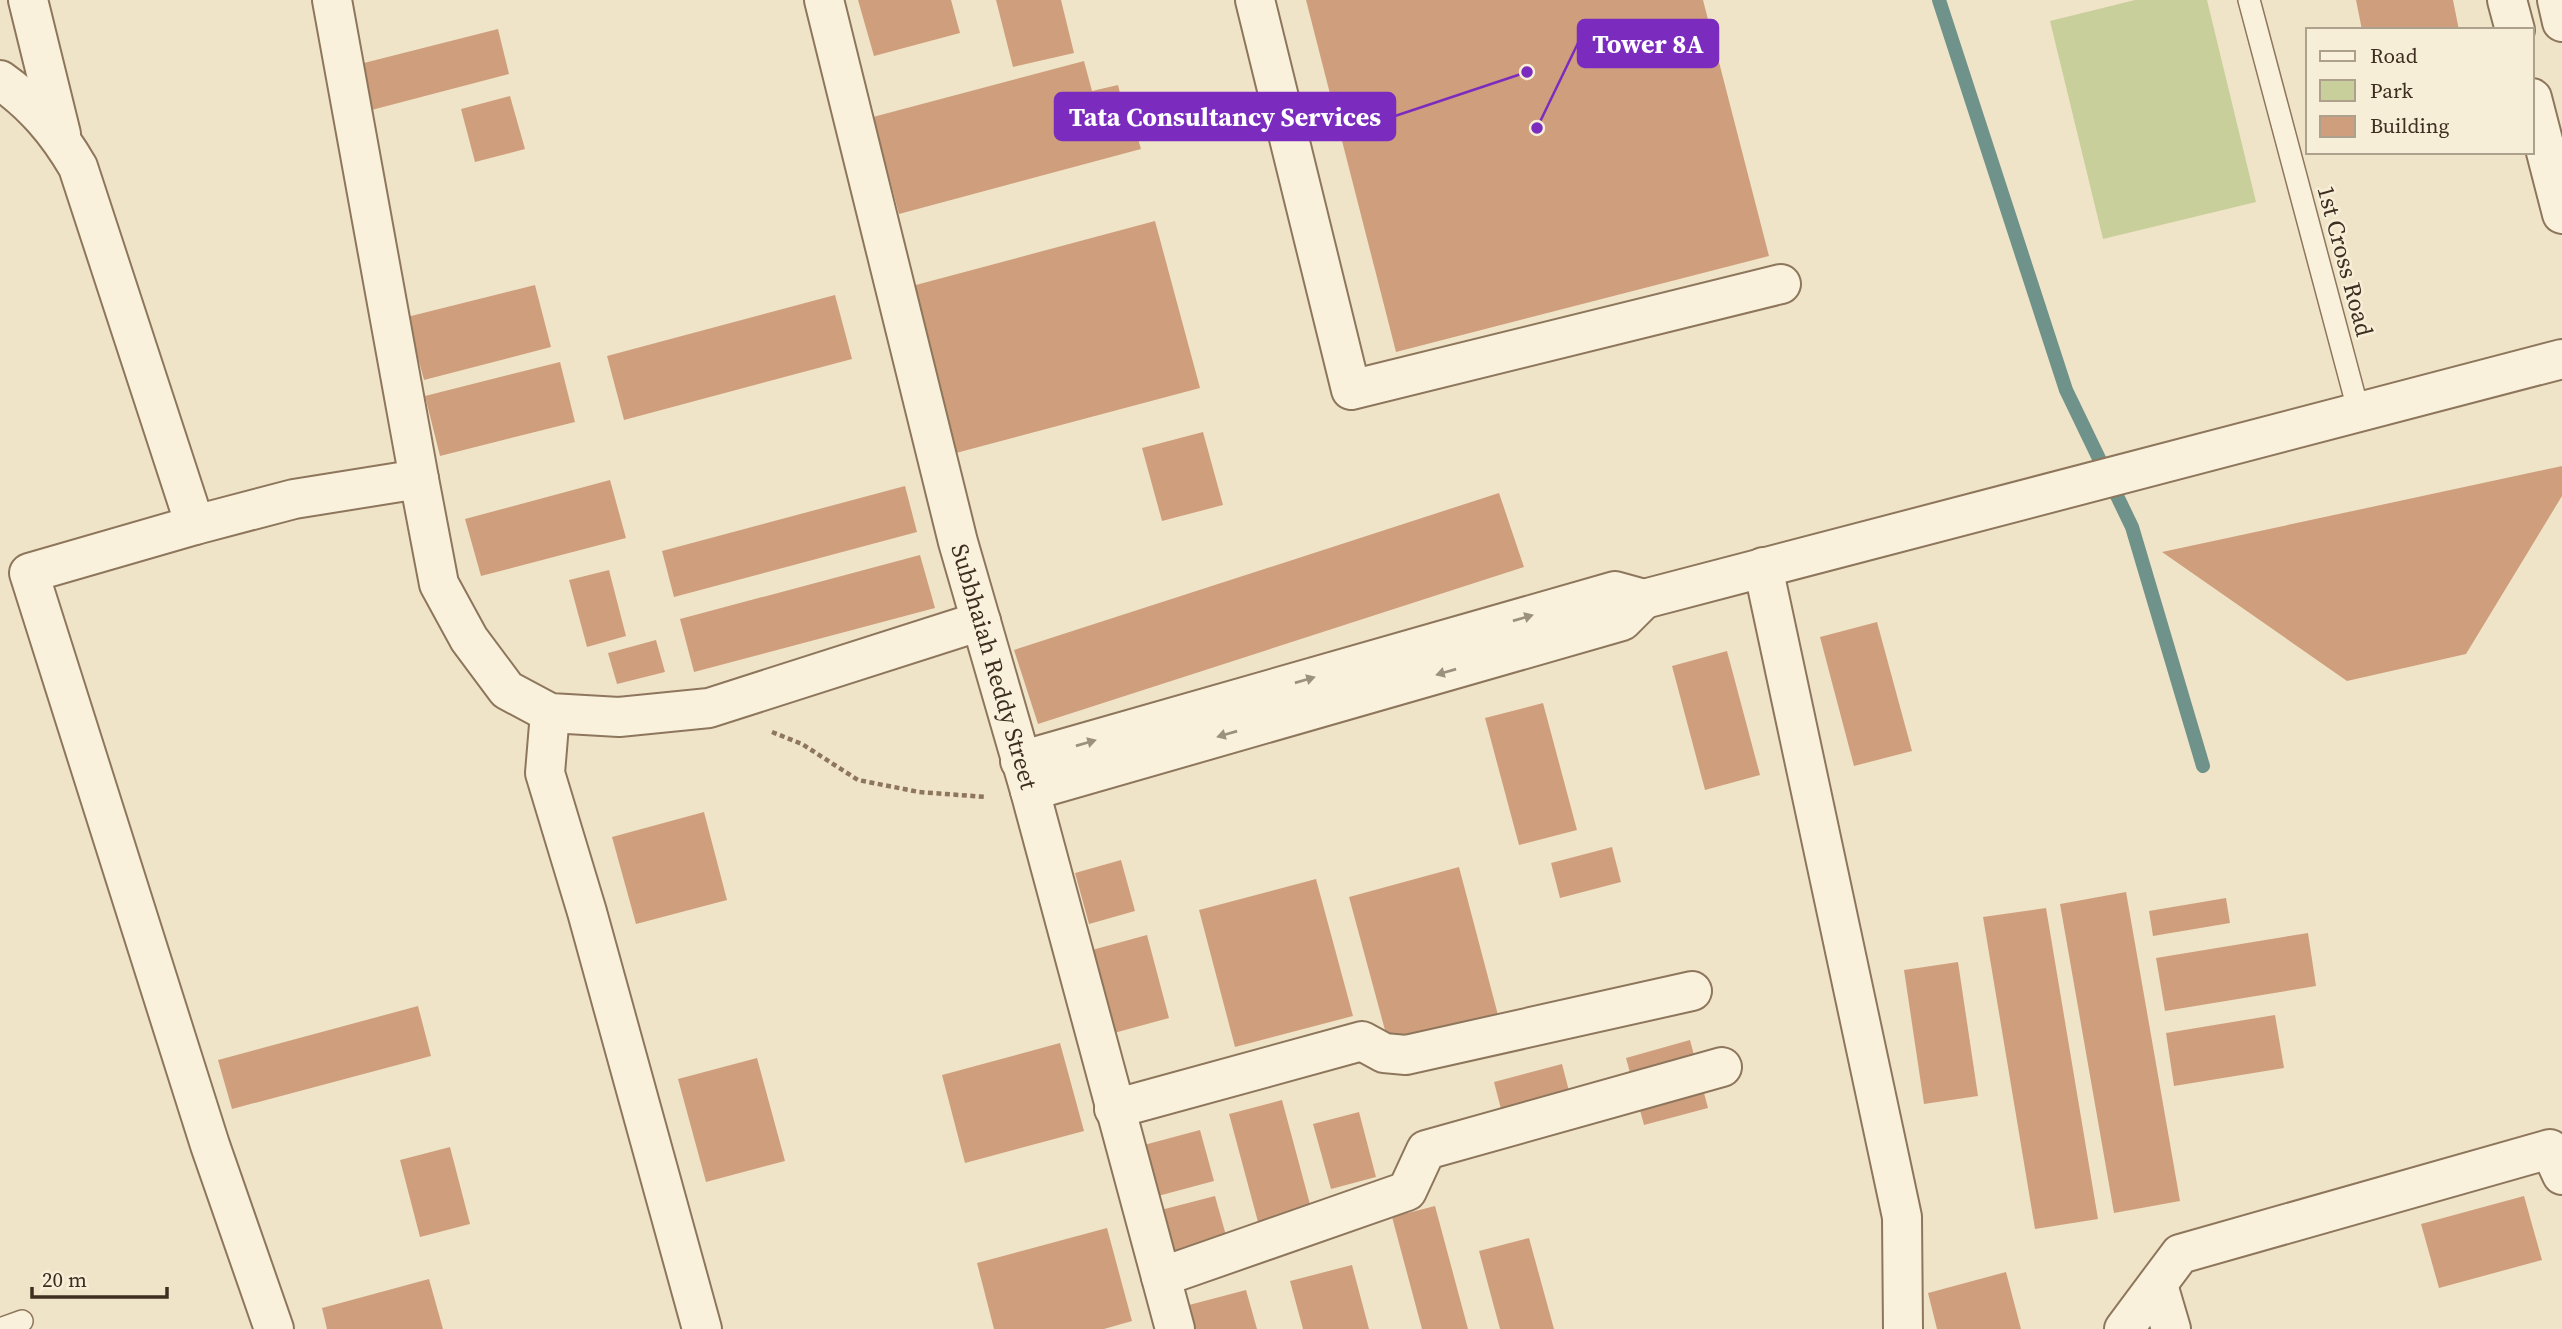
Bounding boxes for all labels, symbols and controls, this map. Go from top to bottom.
callout: Tower 8A [1578,20,1718,67]
text: Tower 8A [1592,26,1704,62]
legend [2306,28,2534,154]
text: Road [2370,41,2418,70]
text: Park [2370,76,2414,105]
callout: Tata Consultancy Services [1055,93,1395,140]
text: Tata Consultancy Services [1069,99,1381,135]
text: Building [2370,111,2449,140]
street label: 1st Cross Road [2310,182,2382,340]
street label: Subbhaiah Reddy Street [943,540,1046,793]
one-way arrow [1513,612,1534,622]
one-way arrow [1435,667,1456,677]
one-way arrow [1294,674,1316,685]
one-way arrow [1216,730,1237,740]
one-way arrow [1076,737,1097,747]
scale bar [32,1256,166,1300]
text: 20 m [42,1265,87,1294]

